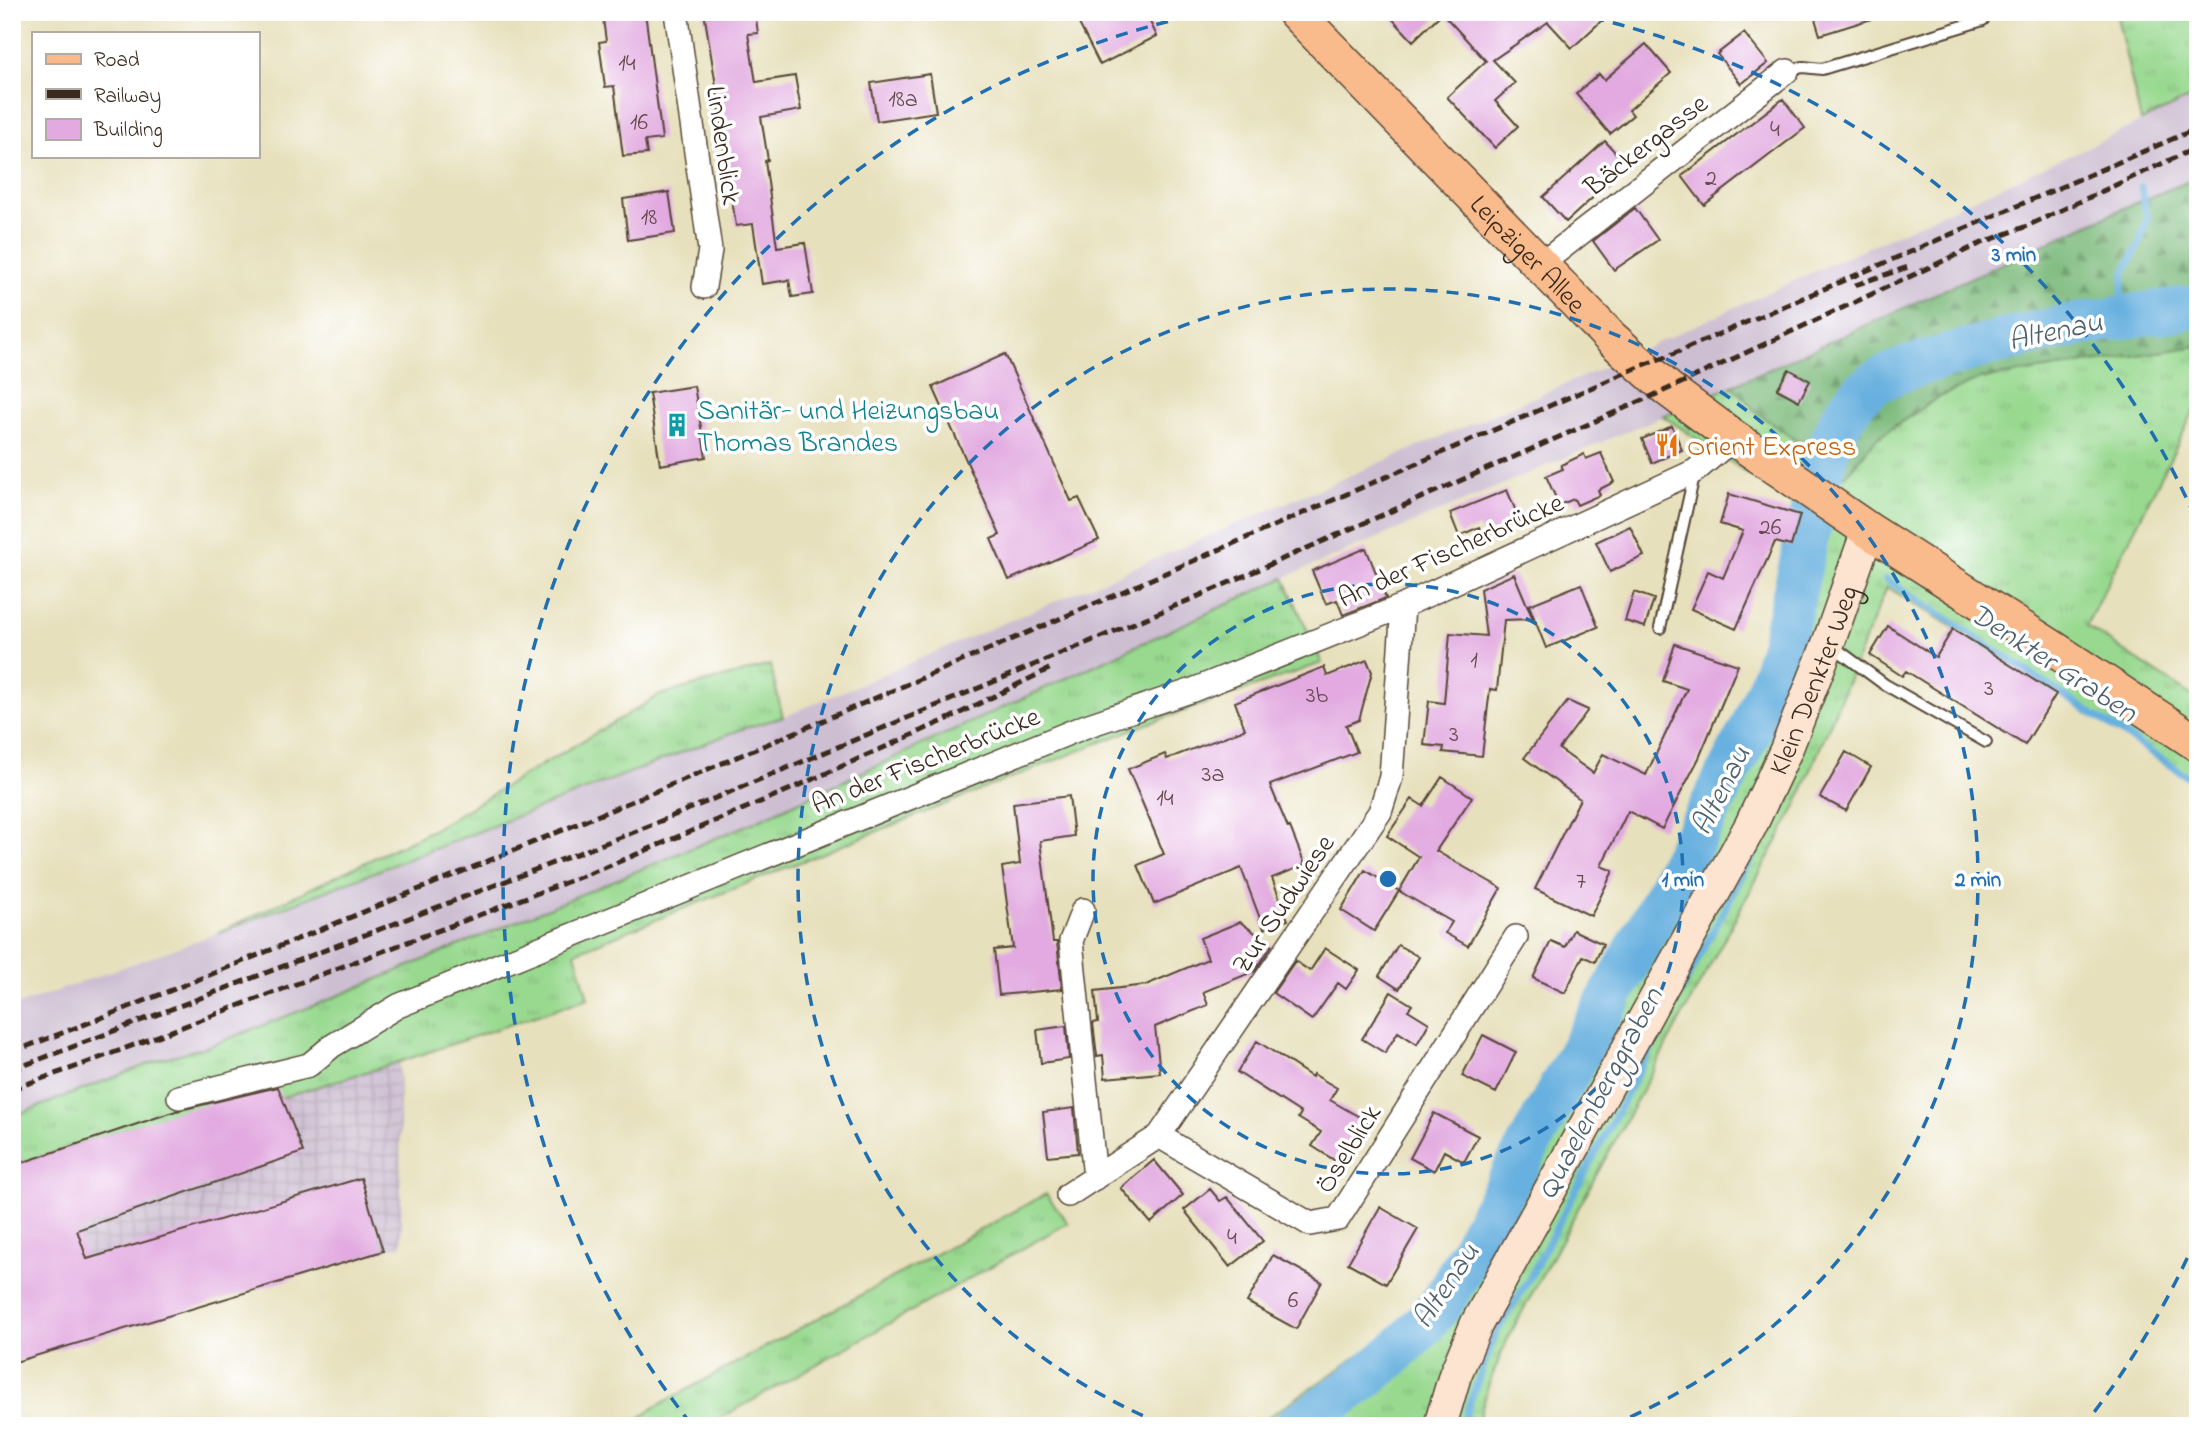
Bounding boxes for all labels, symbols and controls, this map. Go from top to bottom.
legend [32,32,259,158]
text: Road [94,46,140,76]
house number: 14 [618,47,636,82]
text: Railway [94,82,161,114]
street label: Lindenblick [693,83,750,208]
house number: 18a [888,83,918,118]
street label: Bäckergasse [1576,85,1718,209]
house number: 16 [630,106,649,141]
house number: 4 [1770,113,1780,148]
text: Building [93,116,163,148]
house number: 2 [1705,162,1717,197]
street label: Leipziger Allee [1459,187,1594,325]
house number: 18 [641,201,657,236]
text: 3 min [1991,241,2036,271]
water label: Altenau [2005,302,2107,364]
place label: Sanitär- und Heizungsbau Thomas Brandes [697,392,999,465]
building icon: Sanitär- und Heizungsbau Thomas Brandes [663,411,691,439]
place label: Orient Express [1687,428,1856,469]
restaurant icon: Orient Express [1653,431,1681,459]
street label: An der Fischerbrücke [1332,484,1571,620]
house number: 26 [1759,511,1782,546]
street label: Klein Denkter Weg [1760,580,1871,783]
water label: Denkter Graben [1960,594,2146,736]
house number: 1 [1470,644,1478,679]
house number: 3 [1984,672,1994,707]
house number: 3b [1306,679,1329,714]
street label: An der Fischerbrücke [806,698,1047,827]
house number: 3 [1449,718,1459,753]
water label: Altenau [1681,739,1764,844]
house number: 3a [1202,758,1224,793]
house number: 14 [1156,782,1174,817]
street label: Zur Sudwiese [1223,827,1347,983]
house number: 7 [1576,865,1586,900]
text: 1 min [1662,866,1704,896]
text: 2 min [1954,866,2001,896]
centre of rings [1376,867,1400,891]
water label: Quaelenberggraben [1527,980,1677,1208]
street label: Öselblick [1307,1097,1394,1202]
house number: 4 [1227,1221,1237,1256]
water label: Altenau [1403,1235,1492,1338]
house number: 6 [1288,1284,1299,1319]

